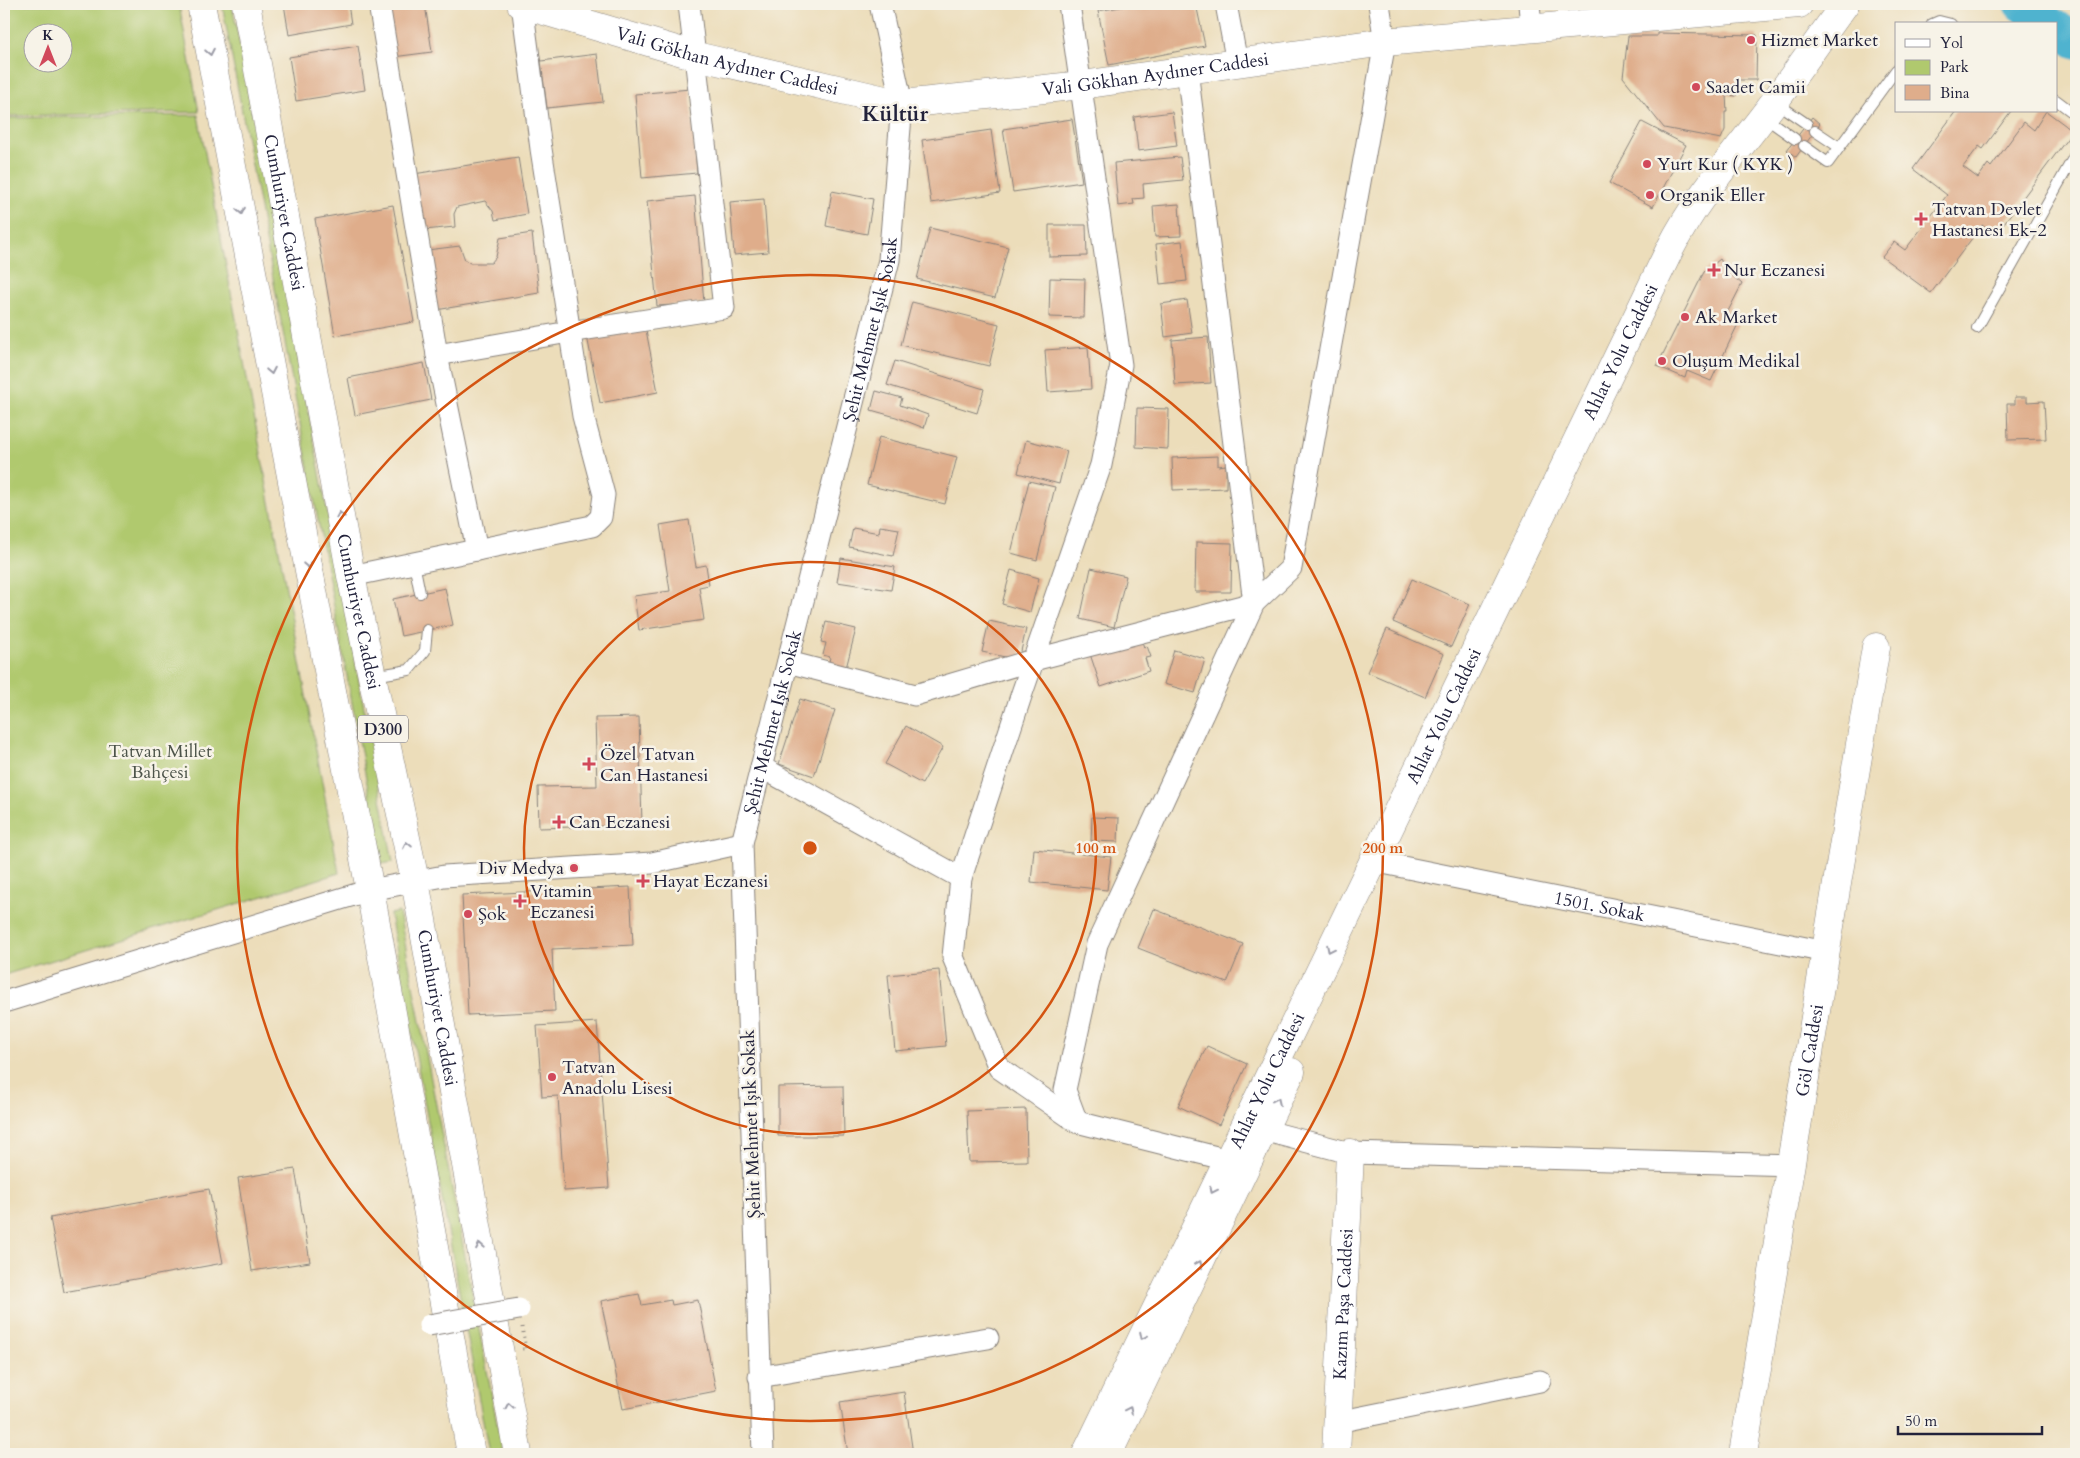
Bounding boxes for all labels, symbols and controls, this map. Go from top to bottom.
street label: Vali Gökhan Aydıner Caddesi [613,21,841,102]
north arrow [22,22,72,72]
legend [1895,22,2058,112]
text: K [42,26,54,45]
place label: Hizmet Market [1761,28,1878,53]
text: Yol [1940,33,1963,53]
marker: Hizmet Market [1745,34,1757,46]
one-way arrow [205,47,215,56]
street label: Vali Gökhan Aydıner Caddesi [1041,47,1270,102]
text: Park [1940,57,1969,77]
place label: Saadet Camii [1706,75,1806,100]
marker: Saadet Camii [1690,81,1702,93]
text: Bina [1940,83,1970,103]
district label: Kültür [862,99,928,129]
street label: Cumhuriyet Caddesi [257,132,310,293]
place label: Yurt Kur ( KYK ) [1657,152,1793,177]
marker: Yurt Kur ( KYK ) [1641,158,1653,170]
place label: Organik Eller [1660,183,1765,208]
marker: Organik Eller [1644,189,1656,201]
place label: Tatvan Devlet Hastanesi Ek-2 [1932,197,2047,243]
one-way arrow [235,207,245,216]
marker: Tatvan Devlet Hastanesi Ek-2 [1914,212,1928,226]
street label: Şehit Mehmet Işık Sokak [837,236,904,424]
place label: Nur Eczanesi [1724,258,1825,283]
marker: Nur Eczanesi [1708,264,1720,276]
street label: Ahlat Yolu Caddesi [1577,280,1664,424]
place label: Ak Market [1695,305,1777,330]
marker: Ak Market [1679,311,1691,323]
place label: Oluşum Medikal [1672,349,1800,374]
marker: Oluşum Medikal [1656,355,1668,367]
one-way arrow [266,367,276,375]
one-way arrow [335,510,345,519]
street label: Cumhuriyet Caddesi [330,532,387,692]
one-way arrow [302,561,313,569]
street label: Şehit Mehmet Işık Sokak [738,627,808,817]
street label: Ahlat Yolu Caddesi [1401,644,1488,788]
road number: D300 [358,716,408,742]
park label: Tatvan Millet Bahçesi [108,739,212,785]
place label: Özel Tatvan Can Hastanesi [600,742,708,788]
marker: Özel Tatvan Can Hastanesi [582,757,596,771]
place label: Can Eczanesi [569,810,670,835]
marker: Can Eczanesi [553,816,565,828]
text: 100 m [1076,838,1117,858]
text: 200 m [1363,838,1404,858]
centre of rings [801,839,819,857]
one-way arrow [403,841,413,850]
place label: Div Medya [478,856,564,881]
marker: Div Medya [568,862,580,874]
place label: Hayat Eczanesi [653,869,768,894]
marker: Hayat Eczanesi [637,875,649,887]
place label: Vitamin Eczanesi [530,879,595,925]
street label: 1501. Sokak [1552,886,1647,928]
marker: Vitamin Eczanesi [514,895,526,907]
place label: Şok [478,902,507,927]
marker: Şok [462,908,474,920]
street label: Cumhuriyet Caddesi [411,928,464,1088]
one-way arrow [1326,944,1336,953]
street label: Göl Caddesi [1790,1002,1830,1099]
street label: Ahlat Yolu Caddesi [1224,1009,1311,1153]
street label: Şehit Mehmet Işık Sokak [736,1029,767,1219]
place label: Tatvan Anadolu Lisesi [562,1055,673,1101]
marker: Tatvan Anadolu Lisesi [546,1071,558,1083]
one-way arrow [1271,1097,1281,1106]
one-way arrow [1209,1185,1219,1194]
street label: Kazım Paşa Caddesi [1327,1228,1359,1380]
one-way arrow [476,1242,486,1251]
one-way arrow [1193,1260,1203,1269]
one-way arrow [1139,1331,1149,1340]
one-way arrow [504,1402,515,1411]
scale bar [1898,1403,2041,1435]
one-way arrow [1123,1406,1133,1415]
text: 50 m [1905,1411,1937,1431]

